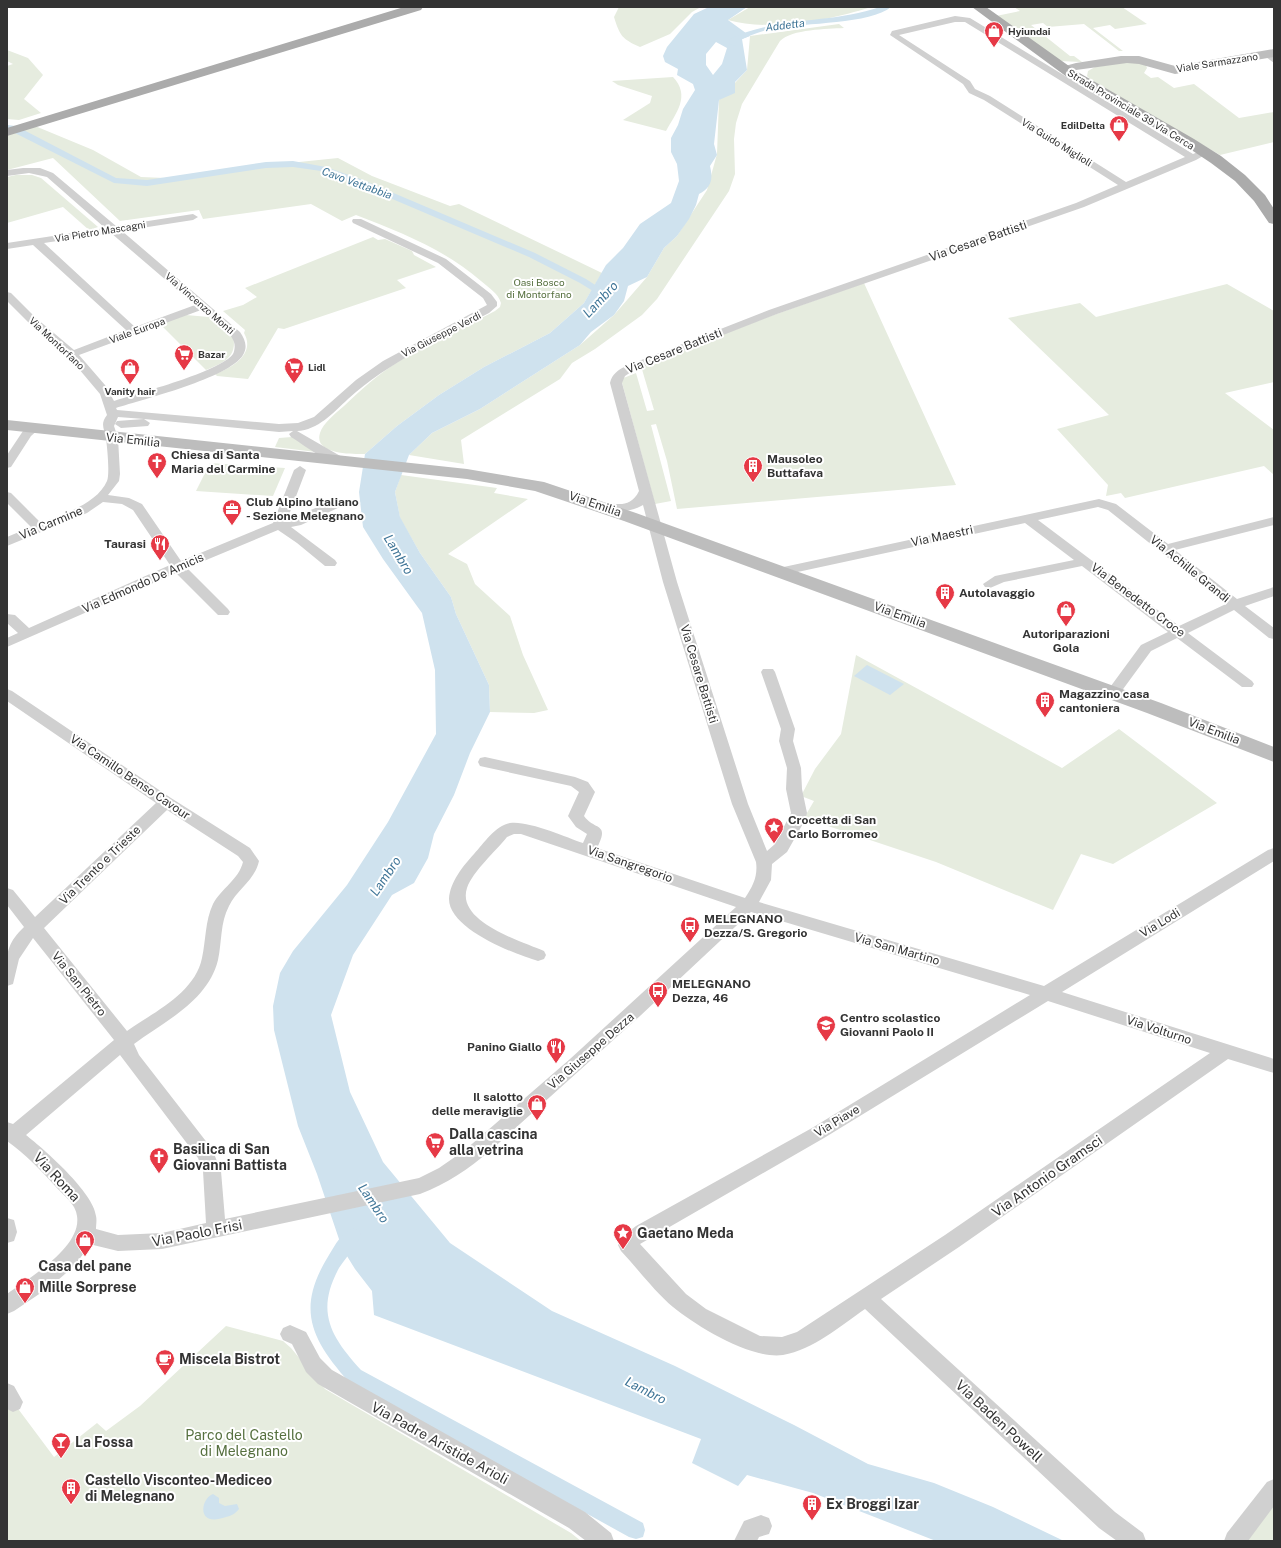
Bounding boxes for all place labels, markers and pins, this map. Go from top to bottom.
shop icon: Hyiundai [983,20,1005,48]
place label: Hyiundai [1008,25,1051,37]
shop icon: EdilDelta [1108,114,1130,142]
place label: EdilDelta [1061,119,1105,131]
supermarket icon: Bazar [173,343,195,371]
place label: Bazar [198,348,225,360]
supermarket icon: Lidl [283,356,305,384]
shop icon: Vanity hair [119,357,141,385]
place label: Lidl [308,361,326,373]
place label: Vanity hair [104,385,156,397]
place label: Chiesa di Santa Maria del Carmine [171,448,276,476]
church icon: Chiesa di Santa Maria del Carmine [146,451,168,479]
place label: Mausoleo Buttafava [767,452,823,480]
building icon: Mausoleo Buttafava [742,455,764,483]
place label: Club Alpino Italiano - Sezione Melegnano [246,495,364,523]
office icon: Club Alpino Italiano - Sezione Melegnano [221,498,243,526]
restaurant icon: Taurasi [149,533,171,561]
place label: Taurasi [104,537,146,551]
building icon: Autolavaggio [934,582,956,610]
place label: Autolavaggio [959,586,1035,600]
shop icon: Autoriparazioni Gola [1055,599,1077,627]
place label: Autoriparazioni Gola [1022,627,1110,655]
place label: Magazzino casa cantoniera [1059,687,1149,715]
building icon: Magazzino casa cantoniera [1034,690,1056,718]
place label: Crocetta di San Carlo Borromeo [788,813,878,841]
place icon: Crocetta di San Carlo Borromeo [763,816,785,844]
place label: MELEGNANO Dezza/S. Gregorio [704,912,807,940]
bus stop icon: MELEGNANO Dezza/S. Gregorio [679,915,701,943]
place label: MELEGNANO Dezza, 46 [672,977,751,1005]
bus stop icon: MELEGNANO Dezza, 46 [647,980,669,1008]
place label: Centro scolastico Giovanni Paolo II [840,1011,940,1039]
school or university icon: Centro scolastico Giovanni Paolo II [815,1014,837,1042]
restaurant icon: Panino Giallo [545,1036,567,1064]
place label: Panino Giallo [467,1040,542,1054]
place label: Il salotto delle meraviglie [432,1090,523,1118]
shop icon: Il salotto delle meraviglie [526,1093,548,1121]
place label: Dalla cascina alla vetrina [449,1126,537,1158]
supermarket icon: Dalla cascina alla vetrina [424,1131,446,1159]
place label: Basilica di San Giovanni Battista [173,1141,287,1173]
church icon: Basilica di San Giovanni Battista [148,1146,170,1174]
place icon: Gaetano Meda [612,1222,634,1250]
place label: Gaetano Meda [637,1225,734,1241]
shop icon: Casa del pane [74,1229,96,1257]
place label: Casa del pane [38,1258,132,1274]
shop icon: Mille Sorprese [14,1276,36,1304]
place label: Mille Sorprese [39,1279,137,1295]
cafe icon: Miscela Bistrot [154,1348,176,1376]
place label: Miscela Bistrot [179,1351,280,1367]
bar icon: La Fossa [50,1431,72,1459]
place label: La Fossa [75,1434,133,1450]
place label: Castello Visconteo-Mediceo di Melegnano [85,1472,272,1504]
building icon: Castello Visconteo-Mediceo di Melegnano [60,1477,82,1505]
building icon: Ex Broggi Izar [801,1493,823,1521]
place label: Ex Broggi Izar [826,1496,919,1512]

